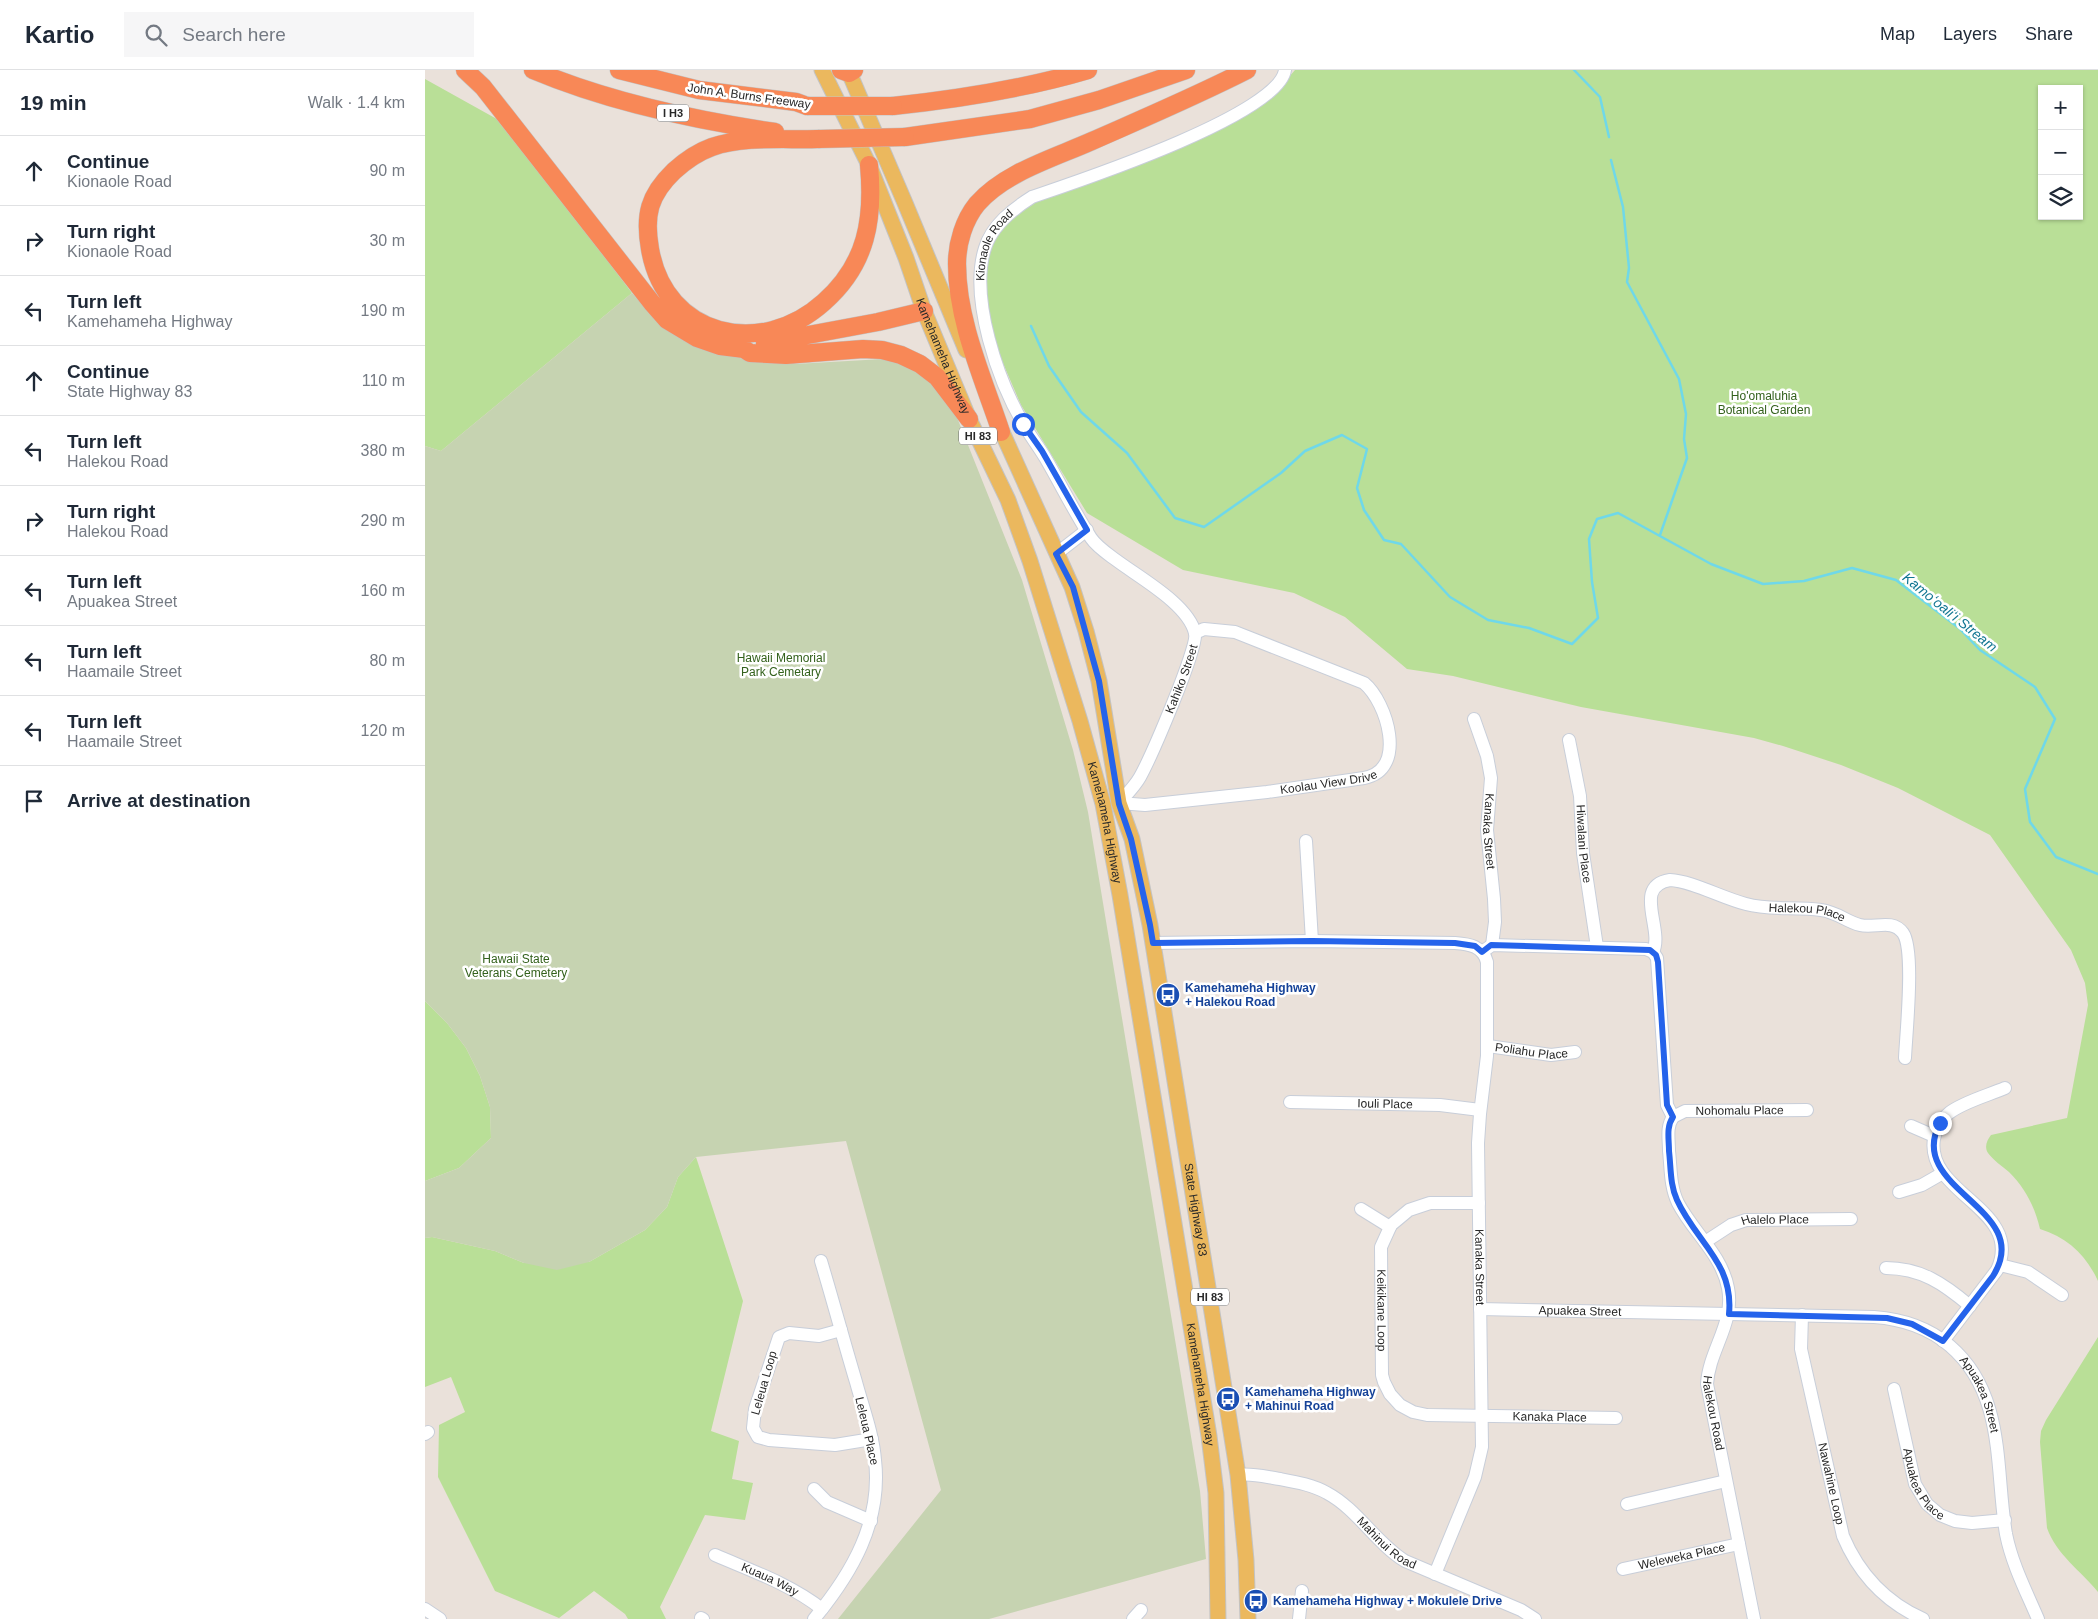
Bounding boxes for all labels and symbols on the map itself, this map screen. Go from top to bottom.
street label: John A. Burns Freeway [687,80,811,112]
road number: I H3 [657,104,689,122]
street label: Kionaole Road [973,206,1016,281]
street label: Kamehameha Highway [913,296,973,416]
park label: Ho'omaluhia Botanical Garden [1718,389,1810,417]
route start [1012,413,1035,436]
road number: HI 83 [959,428,997,444]
water label: Kamoʻoaliʻi Stream [1900,569,2001,655]
street label: Kahiko Street [1162,642,1201,716]
park label: Hawaii Memorial Park Cemetary [737,651,825,679]
street label: Kamehameha Highway [1085,760,1125,884]
street label: Koolau View Drive [1279,767,1380,797]
street label: Kanaka Street [1480,793,1498,871]
street label: Hiwalani Place [1573,804,1594,884]
street label: Halekou Place [1768,901,1848,925]
park label: Hawaii State Veterans Cemetery [465,952,567,980]
place label: Kamehameha Highway + Halekou Road [1185,981,1316,1009]
bus stop icon: Kamehameha Highway + Halekou Road [1155,982,1181,1008]
street label: Poliahu Place [1494,1040,1569,1062]
street label: Iouli Place [1357,1096,1413,1111]
street label: Nohomalu Place [1695,1103,1784,1118]
route end [1929,1112,1952,1135]
street label: State Highway 83 [1181,1162,1210,1258]
street label: Halelo Place [1739,1212,1809,1228]
street label: Kanaka Street [1472,1229,1487,1306]
street label: Keikikane Loop [1374,1269,1389,1352]
road number: HI 83 [1191,1288,1229,1306]
street label: Apuakea Street [1538,1303,1622,1319]
street label: Kamehameha Highway [1184,1322,1217,1447]
street label: Leleua Loop [748,1349,780,1417]
street label: Apuakea Street [1957,1353,2002,1435]
street label: Halekou Road [1700,1375,1727,1452]
place label: Kamehameha Highway + Mahinui Road [1245,1385,1376,1413]
bus stop icon: Kamehameha Highway + Mahinui Road [1215,1386,1241,1412]
street label: Leleua Place [852,1396,882,1467]
street label: Kanaka Place [1512,1409,1587,1425]
street label: Nawahine Loop [1815,1441,1847,1526]
street label: Apuakea Place [1900,1447,1946,1523]
street label: Mahinui Road [1354,1514,1418,1572]
street label: Weleweka Place [1637,1540,1727,1573]
street label: Kuaua Way [739,1560,801,1599]
bus stop icon: Kamehameha Highway + Mokulele Drive [1243,1588,1269,1614]
place label: Kamehameha Highway + Mokulele Drive [1273,1594,1502,1608]

